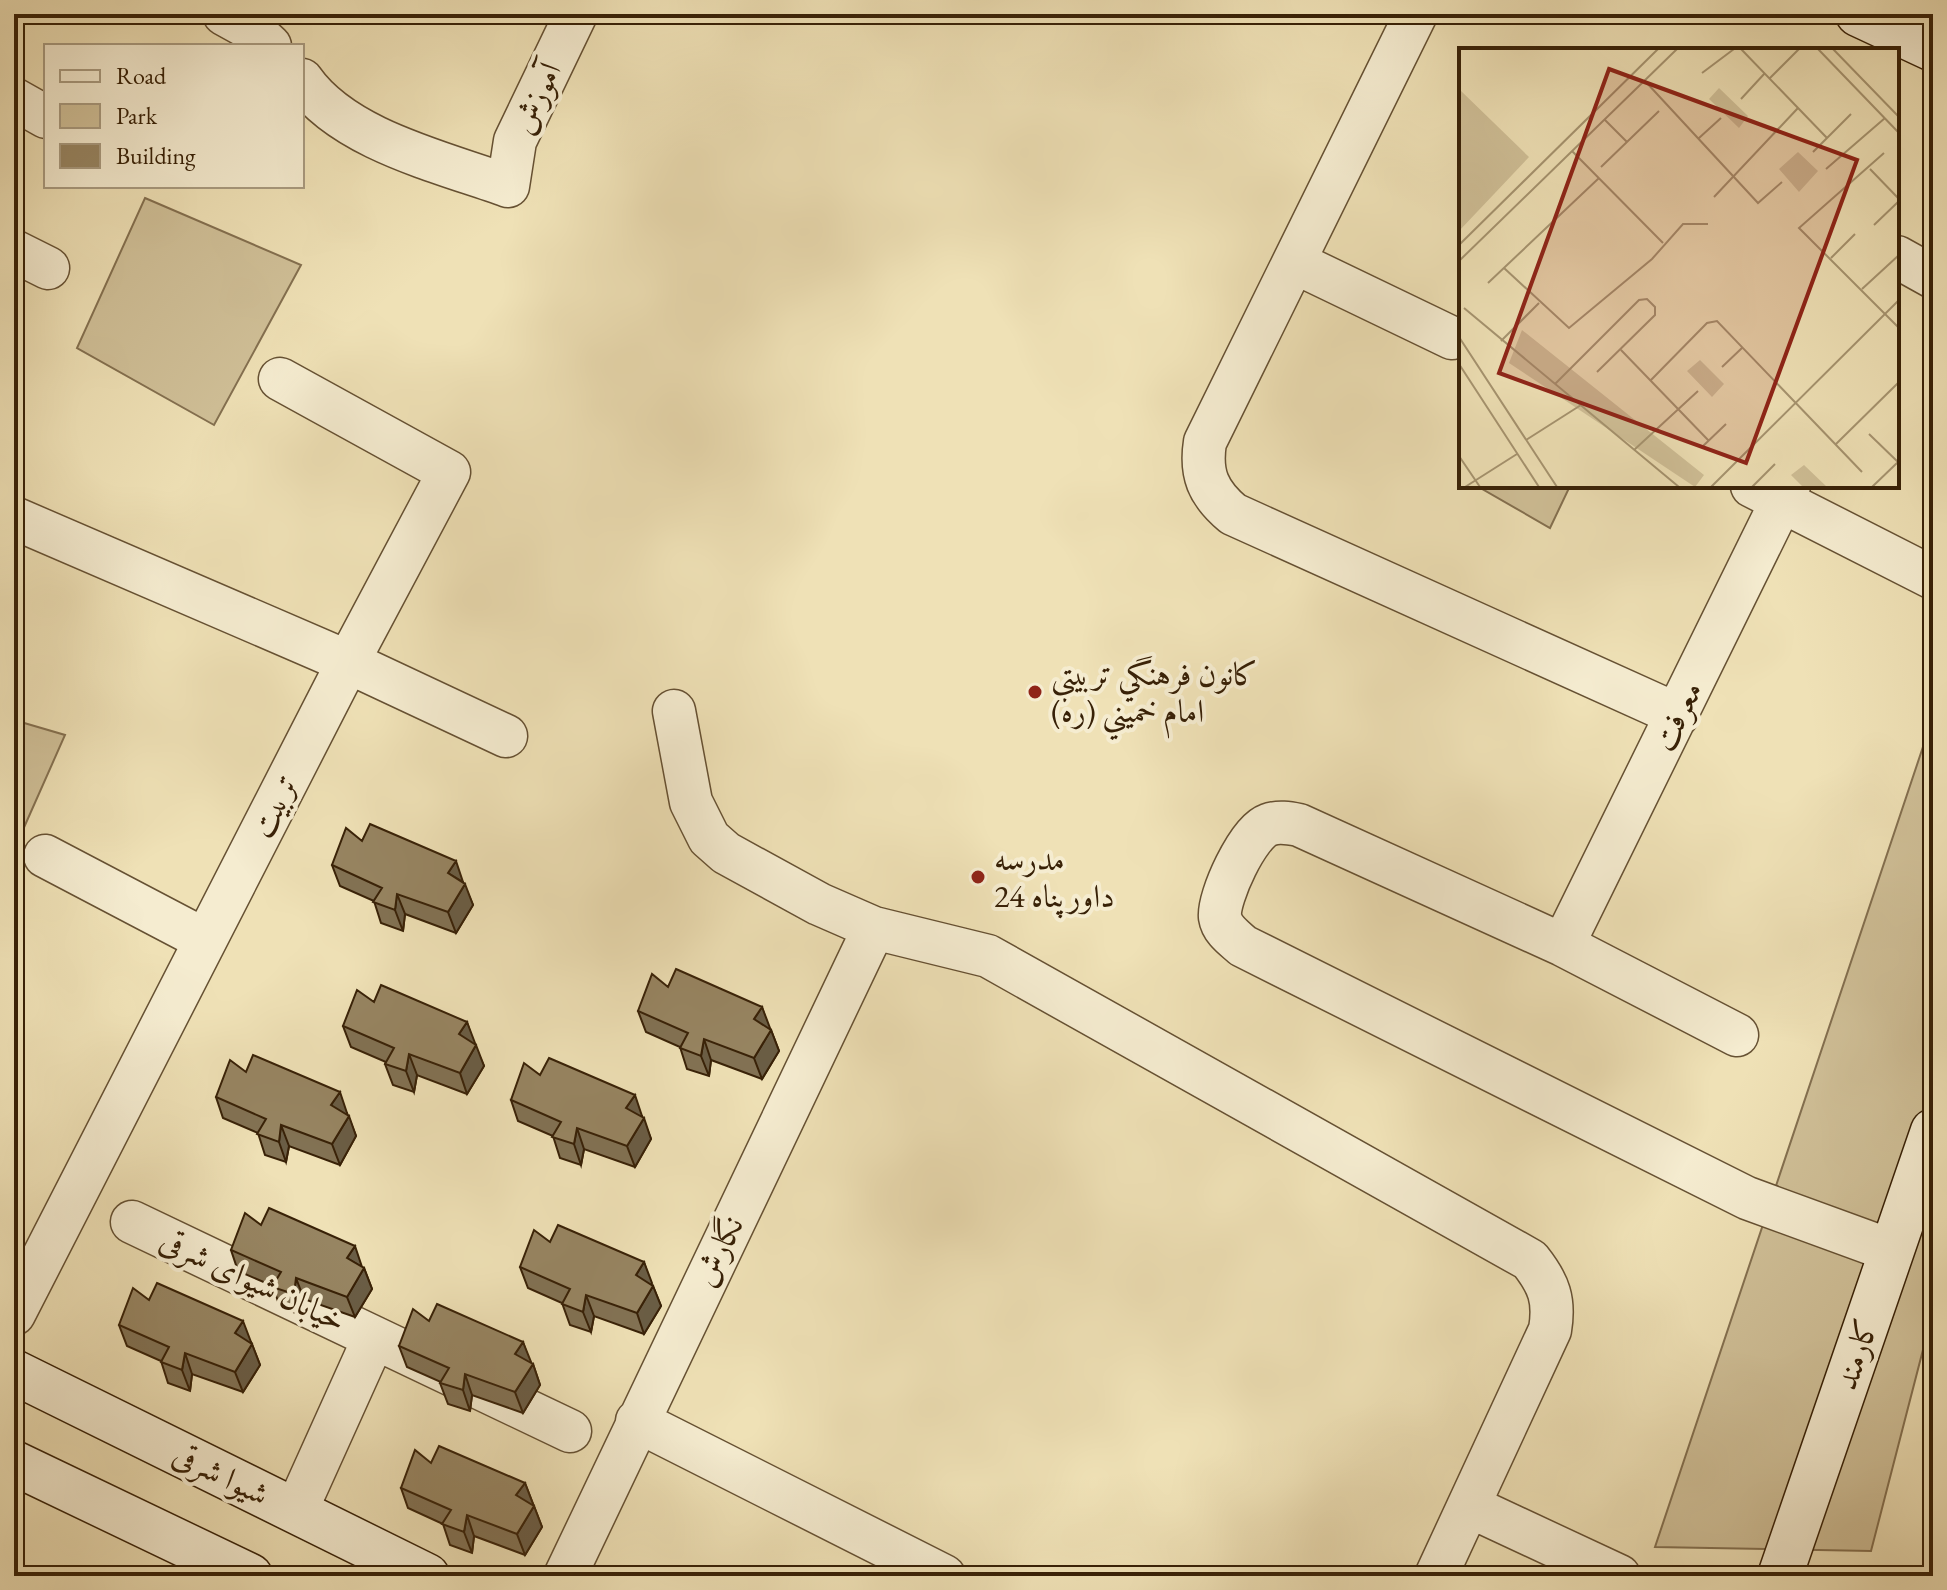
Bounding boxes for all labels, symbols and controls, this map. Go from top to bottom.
legend [44,44,304,188]
inset map [1459,48,1899,488]
street label: آموزش [501,52,572,141]
text: Road [116,60,167,91]
text: Park [116,100,158,131]
text: Building [116,140,196,171]
place label: كانون فرهنگي تربيتي امام خميني (ره) [1051,653,1258,741]
street label: معرفت [1642,674,1712,758]
marker: كانون فرهنگي تربيتي امام خميني (ره) [1026,683,1044,701]
street label: تربیت [240,767,308,845]
place label: مدرسه داورپناه 24 [994,838,1115,919]
marker: مدرسه داورپناه 24 [969,868,987,886]
street label: نگارش [683,1209,753,1293]
street label: خیابان شیوای شرقی [153,1219,353,1341]
street label: کارمند [1824,1313,1888,1395]
street label: شیوا شرقی [166,1433,276,1515]

